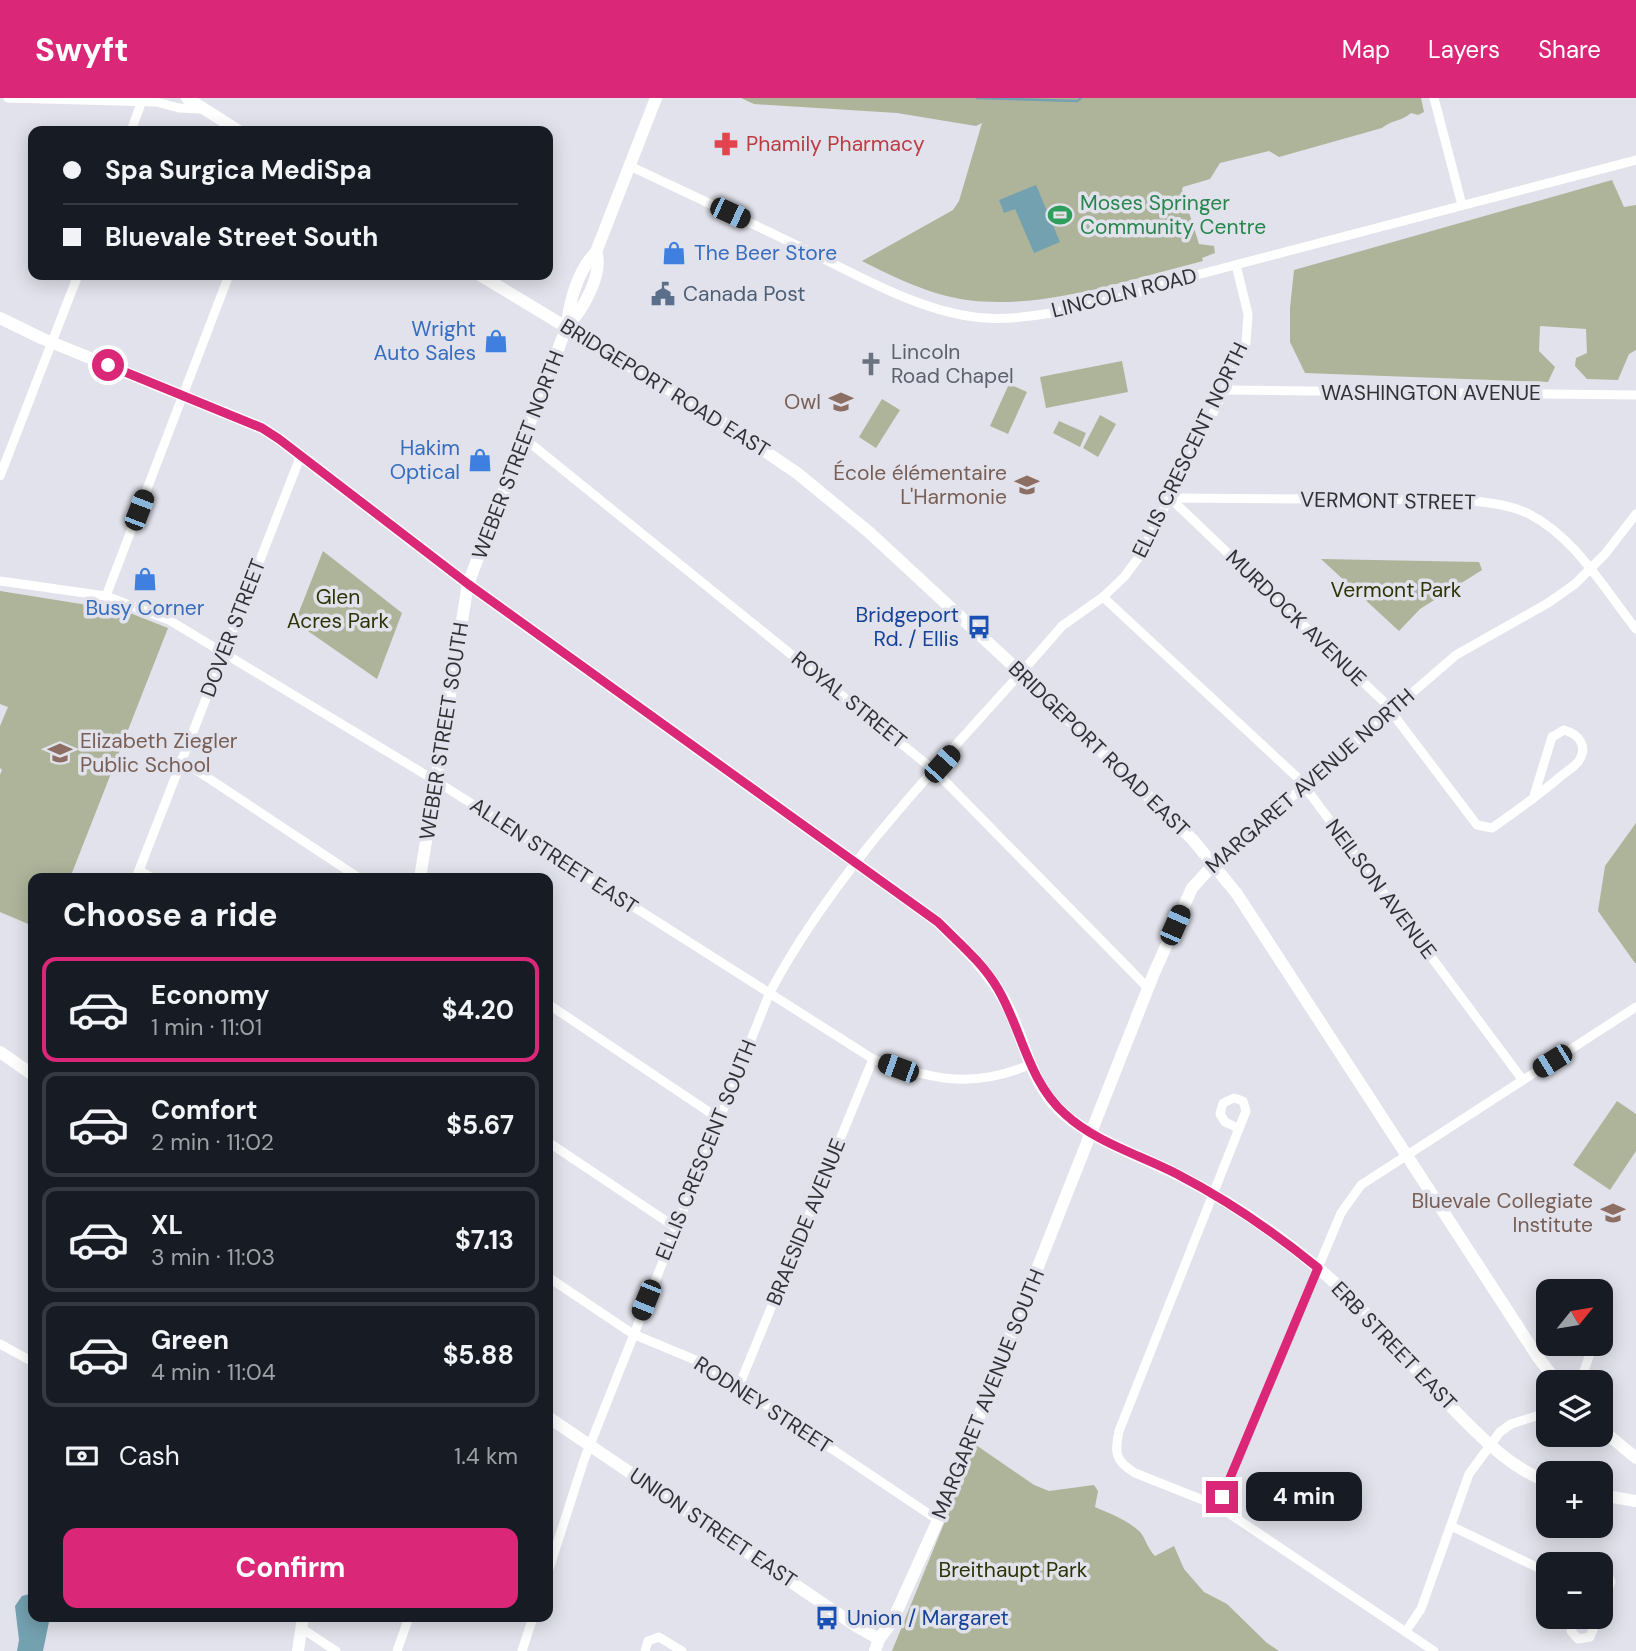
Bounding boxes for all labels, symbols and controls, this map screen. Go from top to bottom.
text: Swyft [35,28,128,71]
text: Map [1342,34,1390,65]
text: Layers [1428,34,1500,65]
text: Share [1538,34,1601,65]
pharmacy icon: Phamily Pharmacy [712,130,740,158]
place label: Phamily Pharmacy [746,130,925,158]
text: Spa Surgica MediSpa [105,153,372,187]
place label: Moses Springer Community Centre [1080,189,1266,241]
car [707,195,754,231]
sports icon: Moses Springer Community Centre [1046,201,1074,229]
text: Bluevale Street South [105,220,378,254]
shop icon: The Beer Store [660,239,688,267]
place label: The Beer Store [694,239,837,267]
street label: LINCOLN ROAD [1048,261,1200,325]
public building icon: Canada Post [649,280,677,308]
place label: Canada Post [683,280,805,308]
street label: BRIDGEPORT ROAD EAST [555,312,775,464]
place label: Wright Auto Sales [374,315,476,367]
shop icon: Wright Auto Sales [482,327,510,355]
place label: Lincoln Road Chapel [891,338,1014,390]
street label: ELLIS CRESCENT NORTH [1126,338,1254,562]
street label: WEBER STREET NORTH [465,347,571,563]
route start [92,349,124,381]
church icon: Lincoln Road Chapel [857,350,885,378]
street label: WASHINGTON AVENUE [1321,379,1541,407]
place label: Owl [784,388,821,416]
school or university icon: Owl [827,388,855,416]
place label: Hakim Optical [390,434,460,486]
shop icon: Hakim Optical [466,446,494,474]
place label: École élémentaire L'Harmonie [833,459,1007,511]
school or university icon: École élémentaire L'Harmonie [1013,471,1041,499]
street label: VERMONT STREET [1300,485,1476,517]
car [122,487,157,533]
street label: MURDOCK AVENUE [1220,544,1372,692]
street label: DOVER STREET [194,555,272,701]
shop icon: Busy Corner [131,565,159,593]
park label: Vermont Park [1331,576,1462,604]
park label: Glen Acres Park [287,583,390,635]
place label: Busy Corner [85,594,205,622]
place label: Bridgeport Rd. / Ellis [856,601,959,653]
bus stop icon: Bridgeport Rd. / Ellis [965,613,993,641]
street label: WEBER STREET SOUTH [413,620,475,842]
street label: ROYAL STREET [786,645,913,755]
street label: BRIDGEPORT ROAD EAST [1002,655,1196,843]
street label: MARGARET AVENUE NORTH [1199,682,1421,880]
place label: Elizabeth Ziegler Public School [80,727,238,779]
school or university icon: Elizabeth Ziegler Public School [46,739,74,767]
car [921,741,964,787]
street label: ALLEN STREET EAST [465,791,643,921]
street label: NEILSON AVENUE [1319,813,1443,965]
text: Choose a ride [63,894,278,936]
car [1157,902,1194,948]
icon: car [67,978,130,1041]
text: Economy [151,978,269,1012]
text: $4.20 [442,993,514,1027]
text: 1 min · 11:01 [151,1012,262,1042]
street label: ELLIS CRESCENT SOUTH [649,1036,763,1264]
car [1529,1041,1576,1081]
car [875,1051,922,1085]
icon: car [67,1093,130,1156]
text: Comfort [151,1093,257,1127]
text: $5.67 [446,1108,514,1142]
text: 2 min · 11:02 [151,1127,274,1157]
street label: BRAESIDE AVENUE [760,1134,852,1310]
place label: Bluevale Collegiate Institute [1411,1187,1593,1239]
school or university icon: Bluevale Collegiate Institute [1599,1199,1627,1227]
icon: car [67,1208,130,1271]
text: XL [151,1208,183,1242]
text: $7.13 [455,1223,514,1257]
text: 3 min · 11:03 [151,1242,275,1272]
street label: MARGARET AVENUE SOUTH [925,1265,1051,1523]
street label: ERB STREET EAST [1325,1275,1463,1417]
car [629,1277,664,1323]
north arrow [1536,1279,1614,1356]
map controls [1536,1279,1613,1629]
icon: car [67,1323,130,1386]
text: Green [151,1323,229,1357]
text: $5.88 [443,1338,514,1372]
street label: RODNEY STREET [689,1350,837,1460]
text: 4 min · 11:04 [151,1357,276,1387]
button: layers [1536,1370,1613,1447]
icon: cash [63,1437,101,1475]
text: Cash [119,1439,180,1473]
text: 1.4 km [454,1441,518,1471]
button: + [1536,1461,1613,1538]
street label: UNION STREET EAST [624,1462,802,1595]
callout: 4 min [1246,1472,1362,1522]
route end [1206,1481,1238,1513]
text: 4 min [1273,1481,1335,1511]
button: Confirm [63,1528,518,1608]
button: − [1536,1552,1613,1629]
park label: Breithaupt Park [939,1556,1088,1584]
bus stop icon: Union / Margaret [813,1604,841,1632]
place label: Union / Margaret [847,1604,1009,1632]

